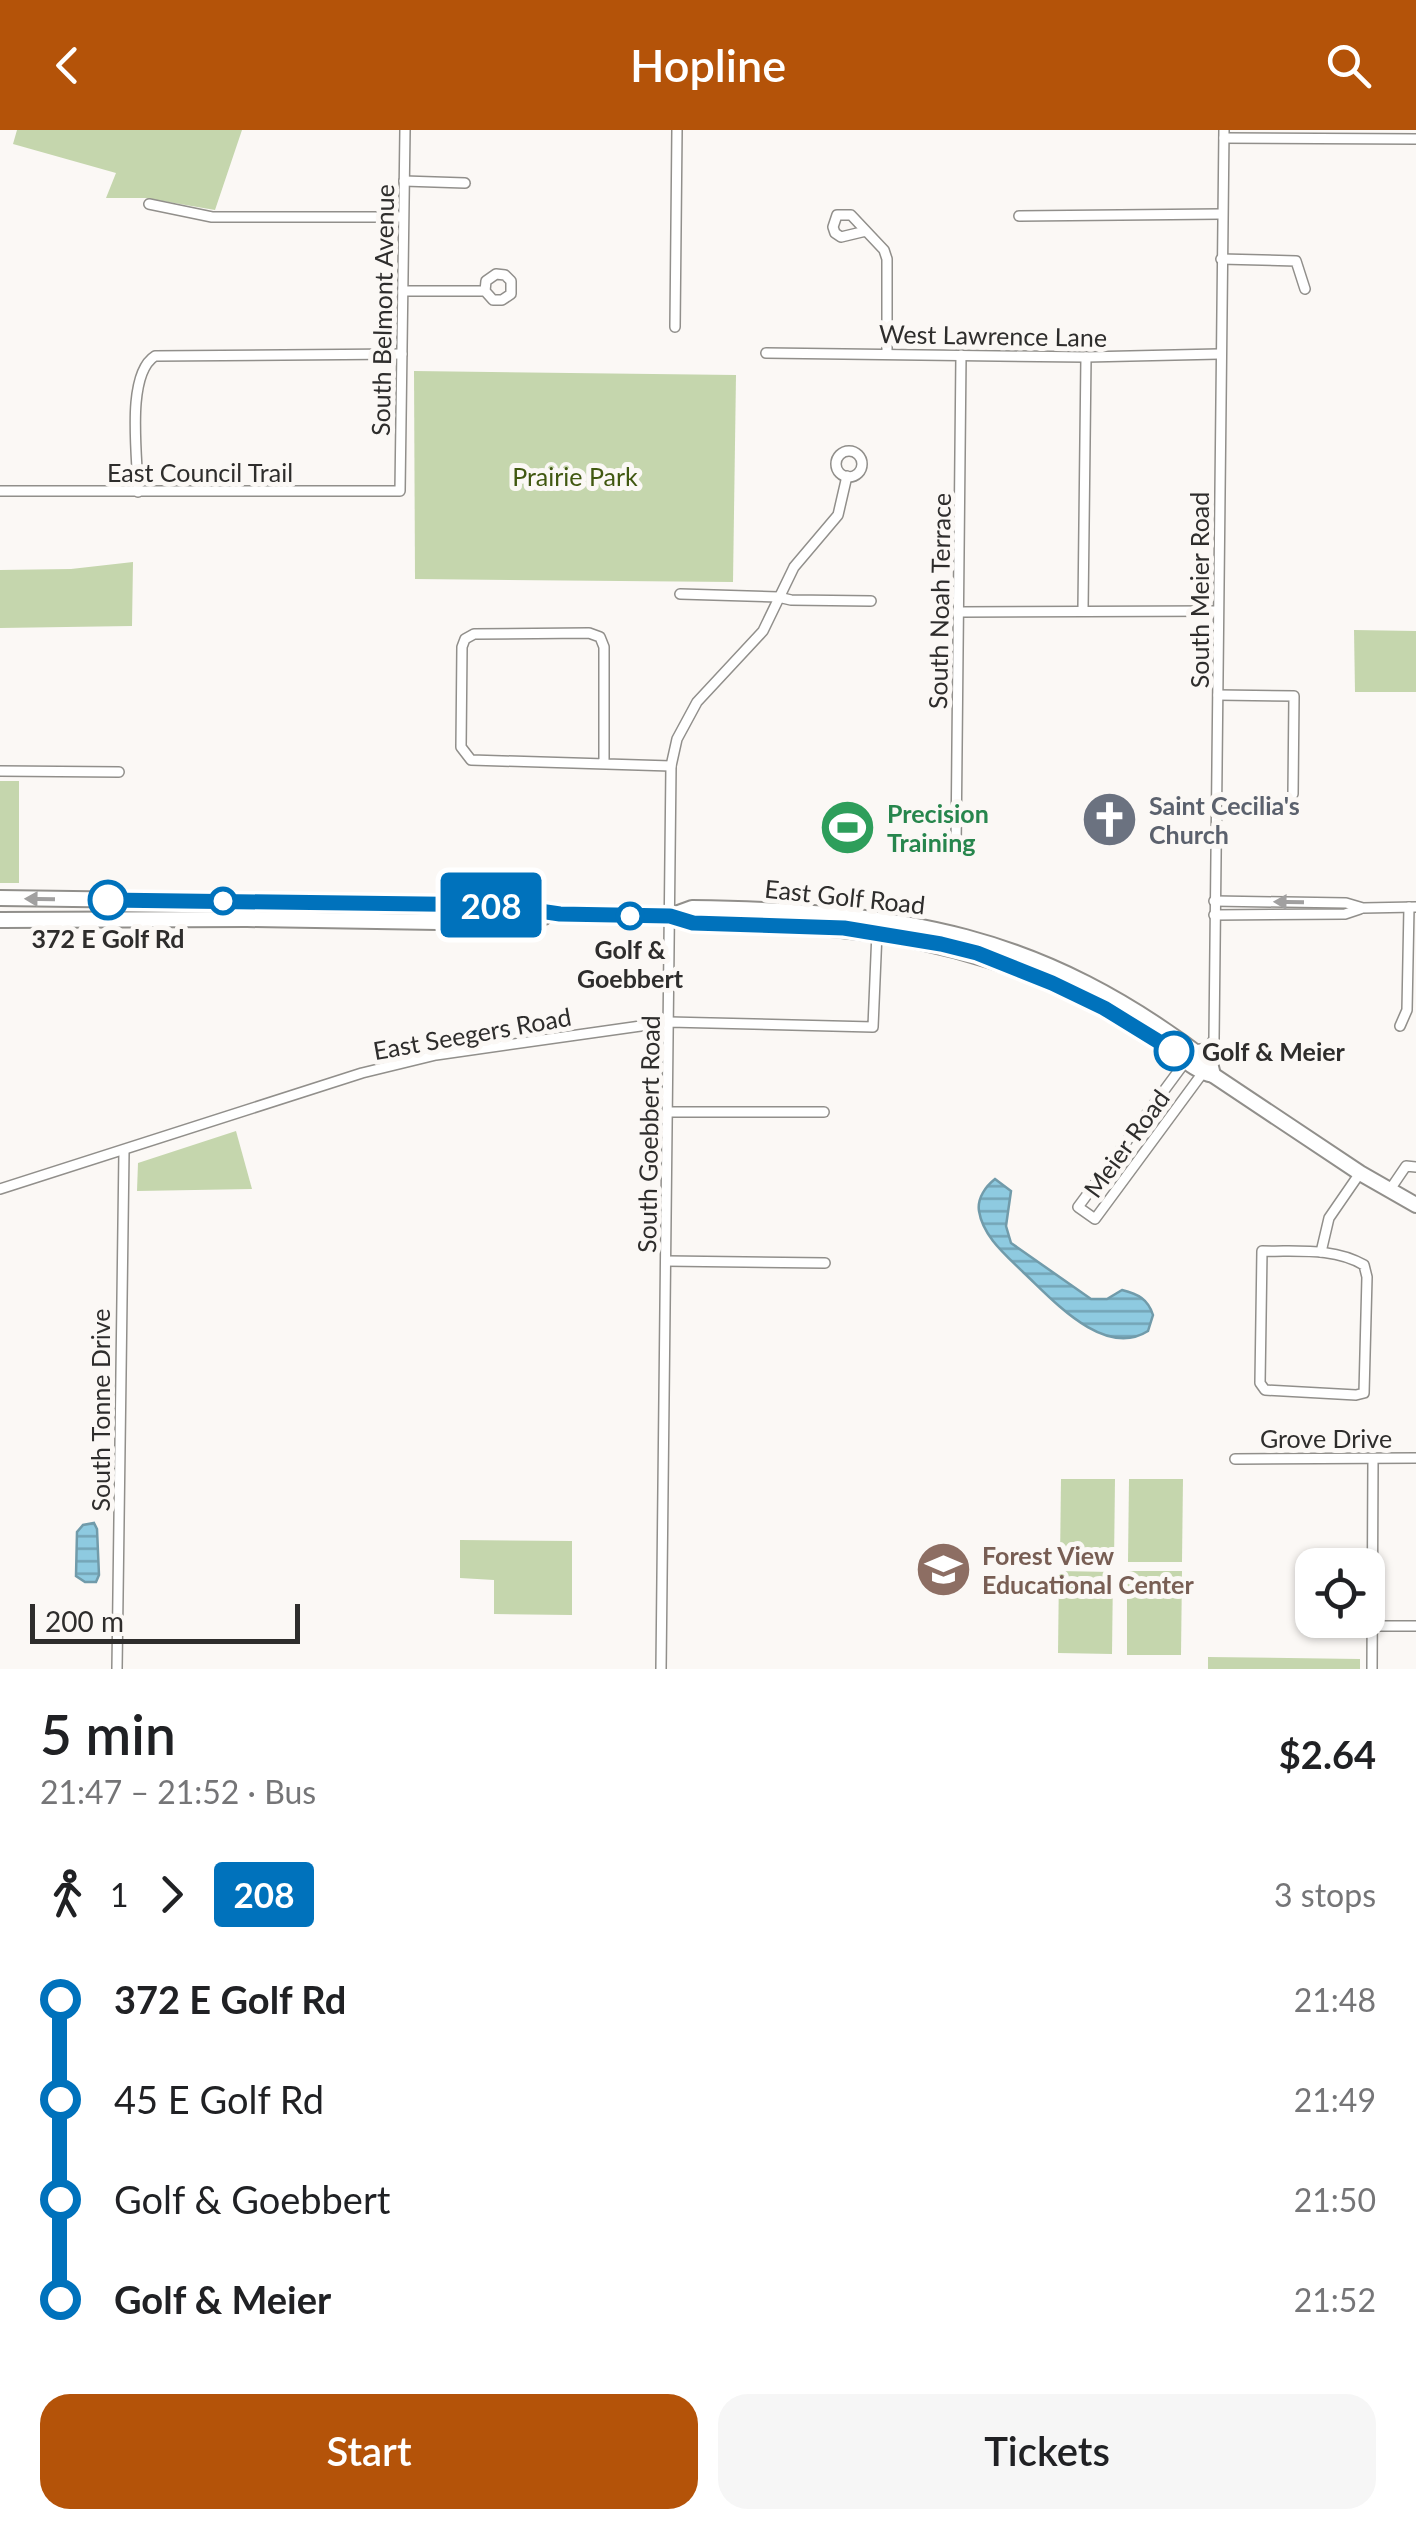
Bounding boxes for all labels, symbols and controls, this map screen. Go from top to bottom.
icon: back [40,38,95,93]
text: Hopline [630,38,786,92]
icon: search [1321,38,1376,93]
street label: South Belmont Avenue [365,184,399,436]
street label: West Lawrence Lane [879,318,1107,352]
street label: East Council Trail [107,457,293,487]
park label: Prairie Park [512,461,638,491]
street label: South Meier Road [1184,492,1214,688]
street label: South Noah Terrace [922,493,956,709]
church icon: Saint Cecilia's Church [1080,789,1140,849]
place label: Saint Cecilia's Church [1149,790,1300,849]
sports icon: Precision Training [818,797,878,857]
place label: Precision Training [887,798,989,857]
line badge: 208 [434,872,548,938]
street label: East Golf Road [763,873,927,919]
marker: 372 E Golf Rd [89,881,127,919]
text: 208 [461,884,521,926]
unlabelled marker [210,888,236,914]
one-way arrow [23,891,55,907]
one-way arrow [1272,894,1304,910]
marker: Golf & Goebbert [617,903,643,929]
place label: 372 E Golf Rd [32,923,184,953]
place label: Golf & Goebbert [577,934,684,993]
street label: East Seegers Road [371,1001,573,1065]
street label: South Goebbert Road [631,1015,665,1253]
marker: Golf & Meier [1155,1032,1193,1070]
place label: Golf & Meier [1202,1036,1346,1066]
street label: Meier Road [1077,1083,1175,1203]
street label: South Tonne Drive [85,1308,115,1512]
street label: Grove Drive [1260,1423,1392,1453]
school or university icon: Forest View Educational Center [913,1539,973,1599]
place label: Forest View Educational Center [982,1540,1194,1599]
map controls [1295,1548,1385,1638]
button: locate [1295,1548,1385,1638]
scale bar [30,1599,300,1644]
text: 200 m [45,1604,124,1638]
text: 5 min [40,1701,176,1767]
text: $2.64 [1279,1731,1376,1777]
text: 21:47 – 21:52 · Bus [40,1772,316,1811]
icon: walk [40,1867,95,1922]
icon: forward [144,1867,199,1922]
text: 208 [234,1873,294,1915]
text: 1 [110,1875,129,1914]
text: 3 stops [1274,1875,1376,1914]
text: 372 E Golf Rd [114,1976,346,2022]
text: 21:48 [1294,1980,1376,2019]
text: 45 E Golf Rd [114,2076,324,2122]
text: 21:49 [1294,2080,1376,2119]
text: Golf & Goebbert [114,2176,390,2222]
text: 21:50 [1294,2180,1376,2219]
text: Golf & Meier [114,2276,331,2322]
text: 21:52 [1294,2280,1376,2319]
button: Start [40,2394,698,2509]
button: Tickets [718,2394,1376,2509]

